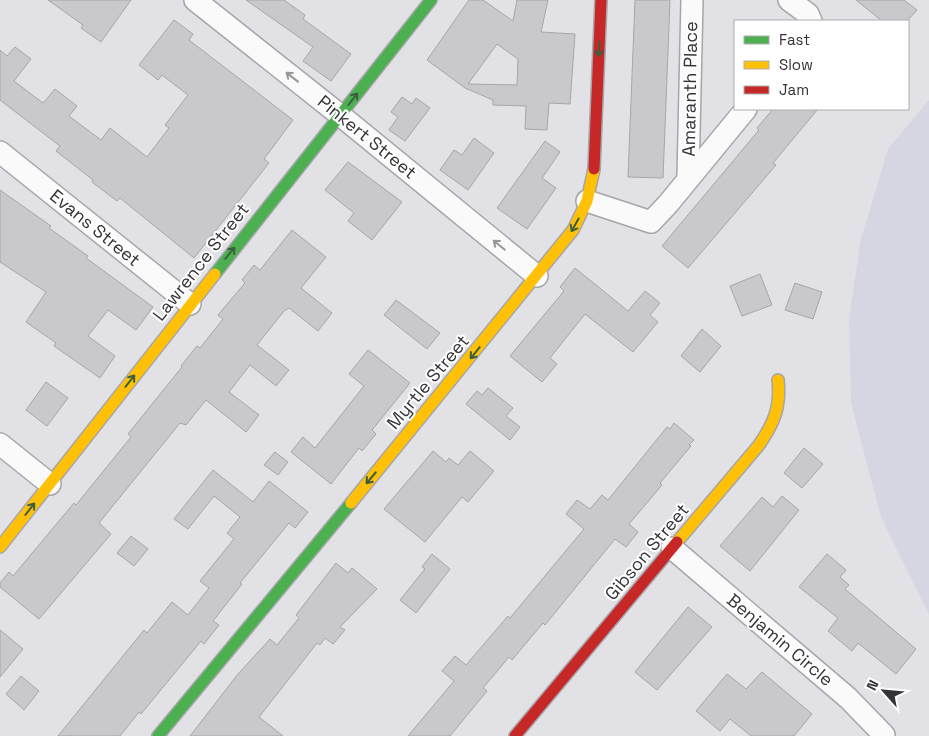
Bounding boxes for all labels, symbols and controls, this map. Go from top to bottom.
legend [734,20,909,110]
street label: Amaranth Place [677,21,702,157]
text: Fast [779,30,810,49]
one-way arrow [595,40,604,56]
text: Slow [779,55,813,74]
one-way arrow [285,71,298,82]
text: Jam [779,80,809,99]
street label: Pinkert Street [313,90,422,184]
one-way arrow [348,93,359,106]
street label: Evans Street [45,184,145,271]
street label: Lawrence Street [147,198,254,325]
one-way arrow [570,217,579,232]
one-way arrow [493,240,506,251]
one-way arrow [225,247,236,260]
street label: Myrtle Street [381,330,474,434]
one-way arrow [470,346,481,359]
one-way arrow [125,374,135,388]
one-way arrow [365,471,377,484]
street label: Gibson Street [600,499,694,605]
one-way arrow [25,503,36,516]
street label: Benjamin Circle [722,588,838,691]
north arrow [859,666,909,716]
text: N [862,677,883,693]

